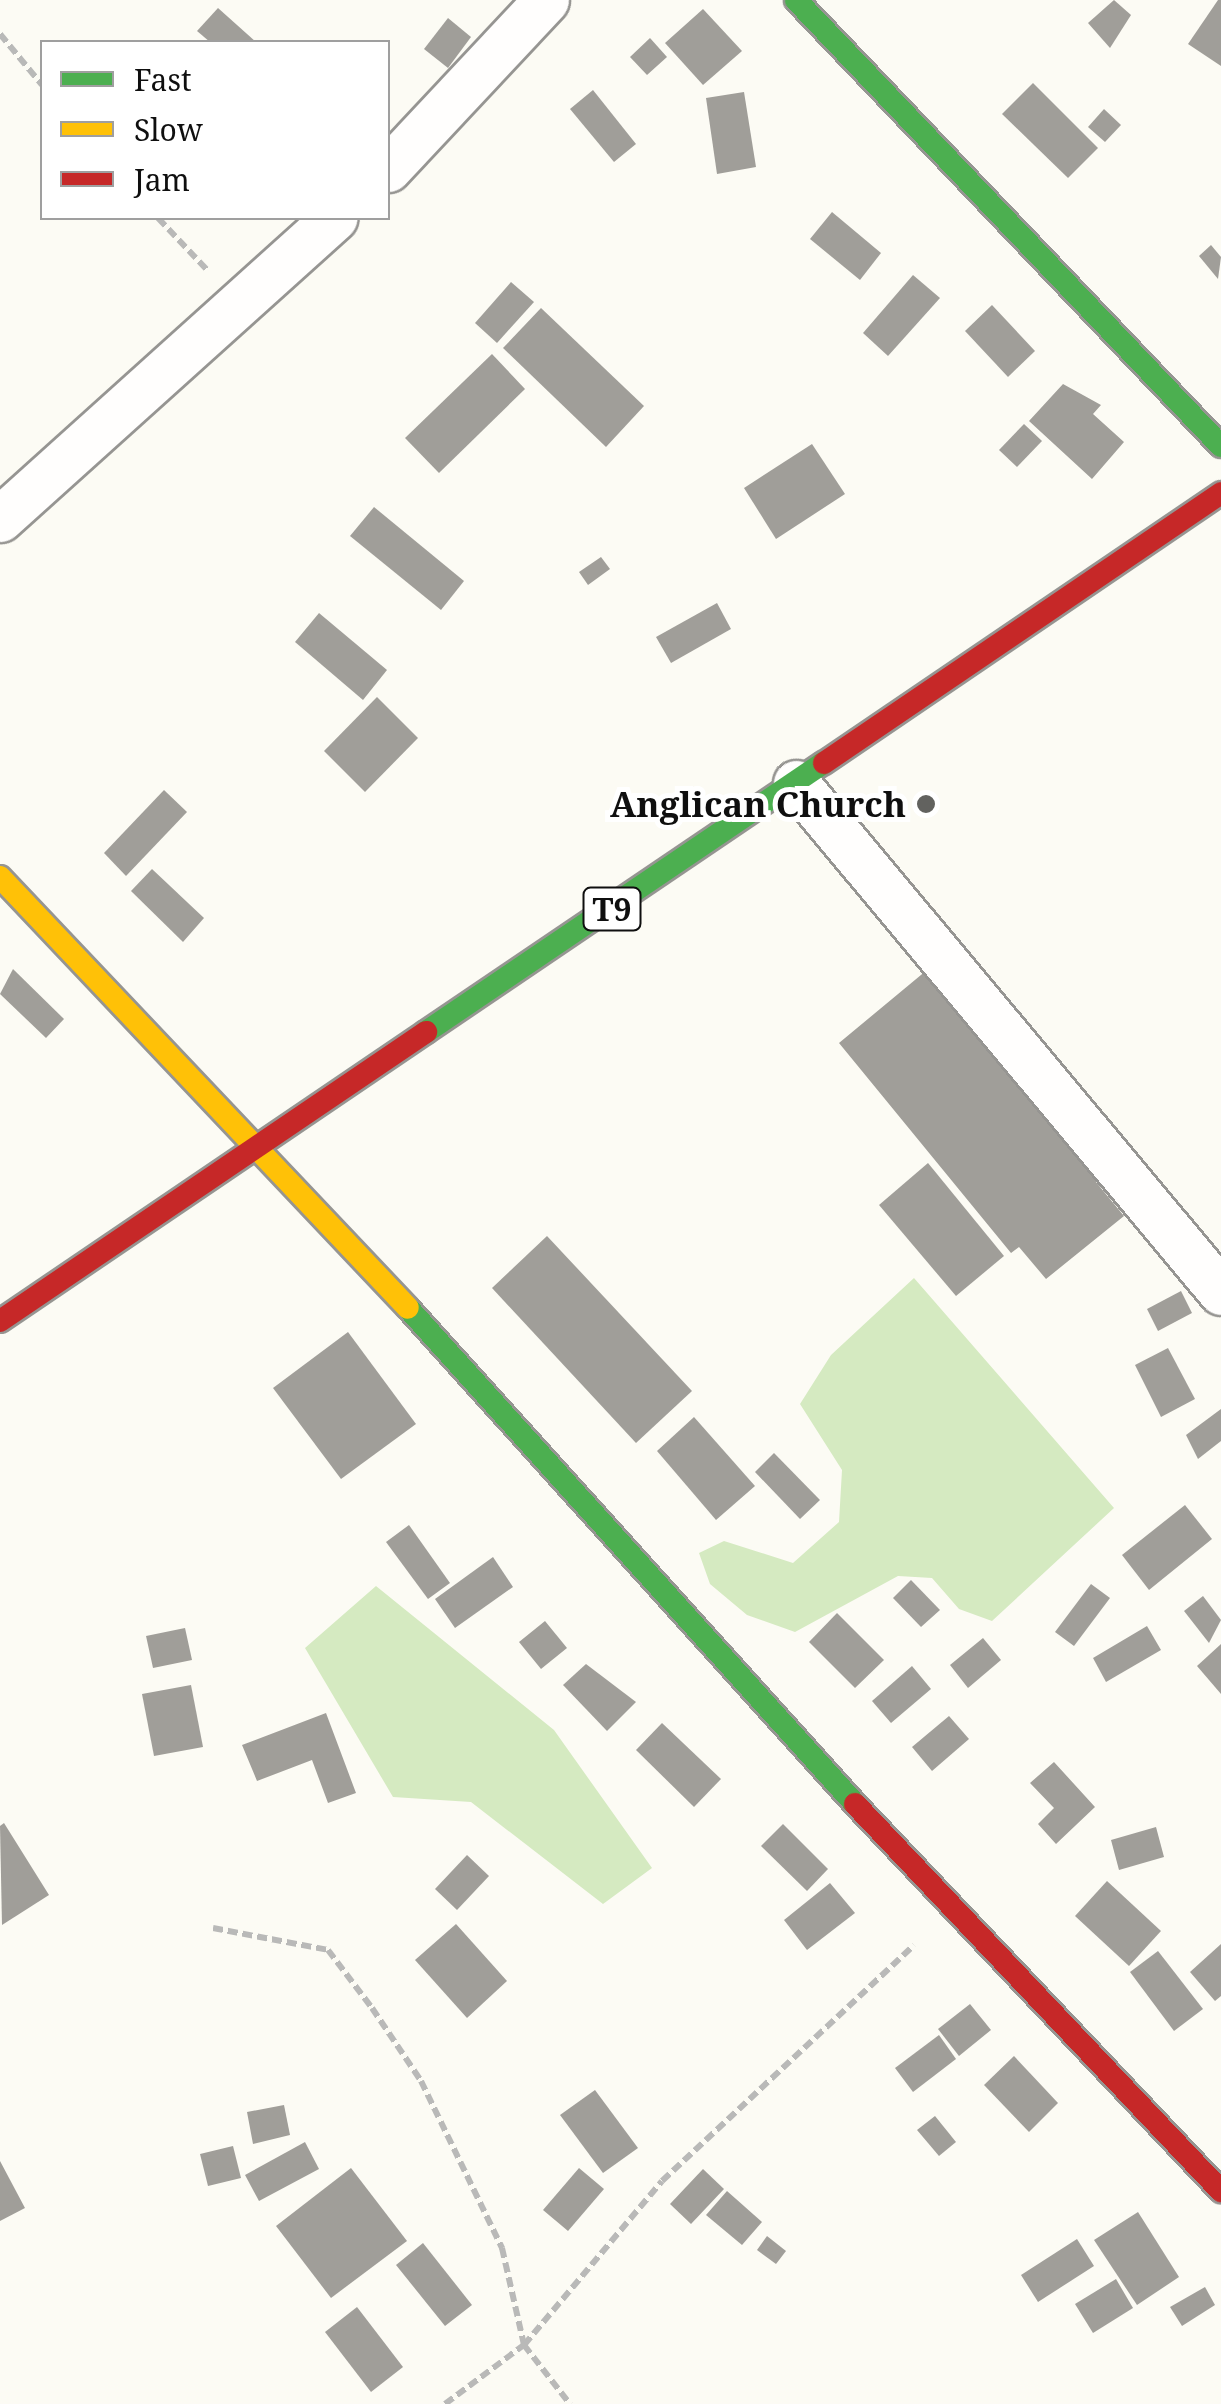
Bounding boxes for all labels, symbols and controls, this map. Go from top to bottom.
legend [40,40,390,220]
text: Fast [134,59,191,100]
text: Slow [134,109,203,150]
text: Jam [134,159,190,200]
place label: Anglican Church [610,783,906,825]
marker: Anglican Church [915,793,937,815]
road number: T9 [582,882,642,936]

